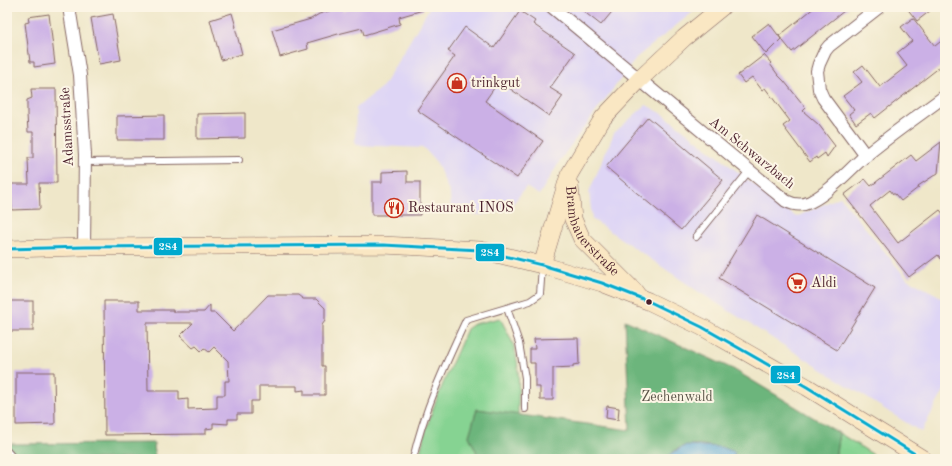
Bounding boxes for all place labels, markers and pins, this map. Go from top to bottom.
shop icon: trinkgut [446,72,468,94]
place label: trinkgut [471,76,520,90]
restaurant icon: Restaurant INOS [383,197,405,219]
place label: Restaurant INOS [408,201,514,215]
supermarket icon: Aldi [786,272,808,294]
place label: Aldi [811,276,837,290]
unlabelled marker [644,297,654,307]

